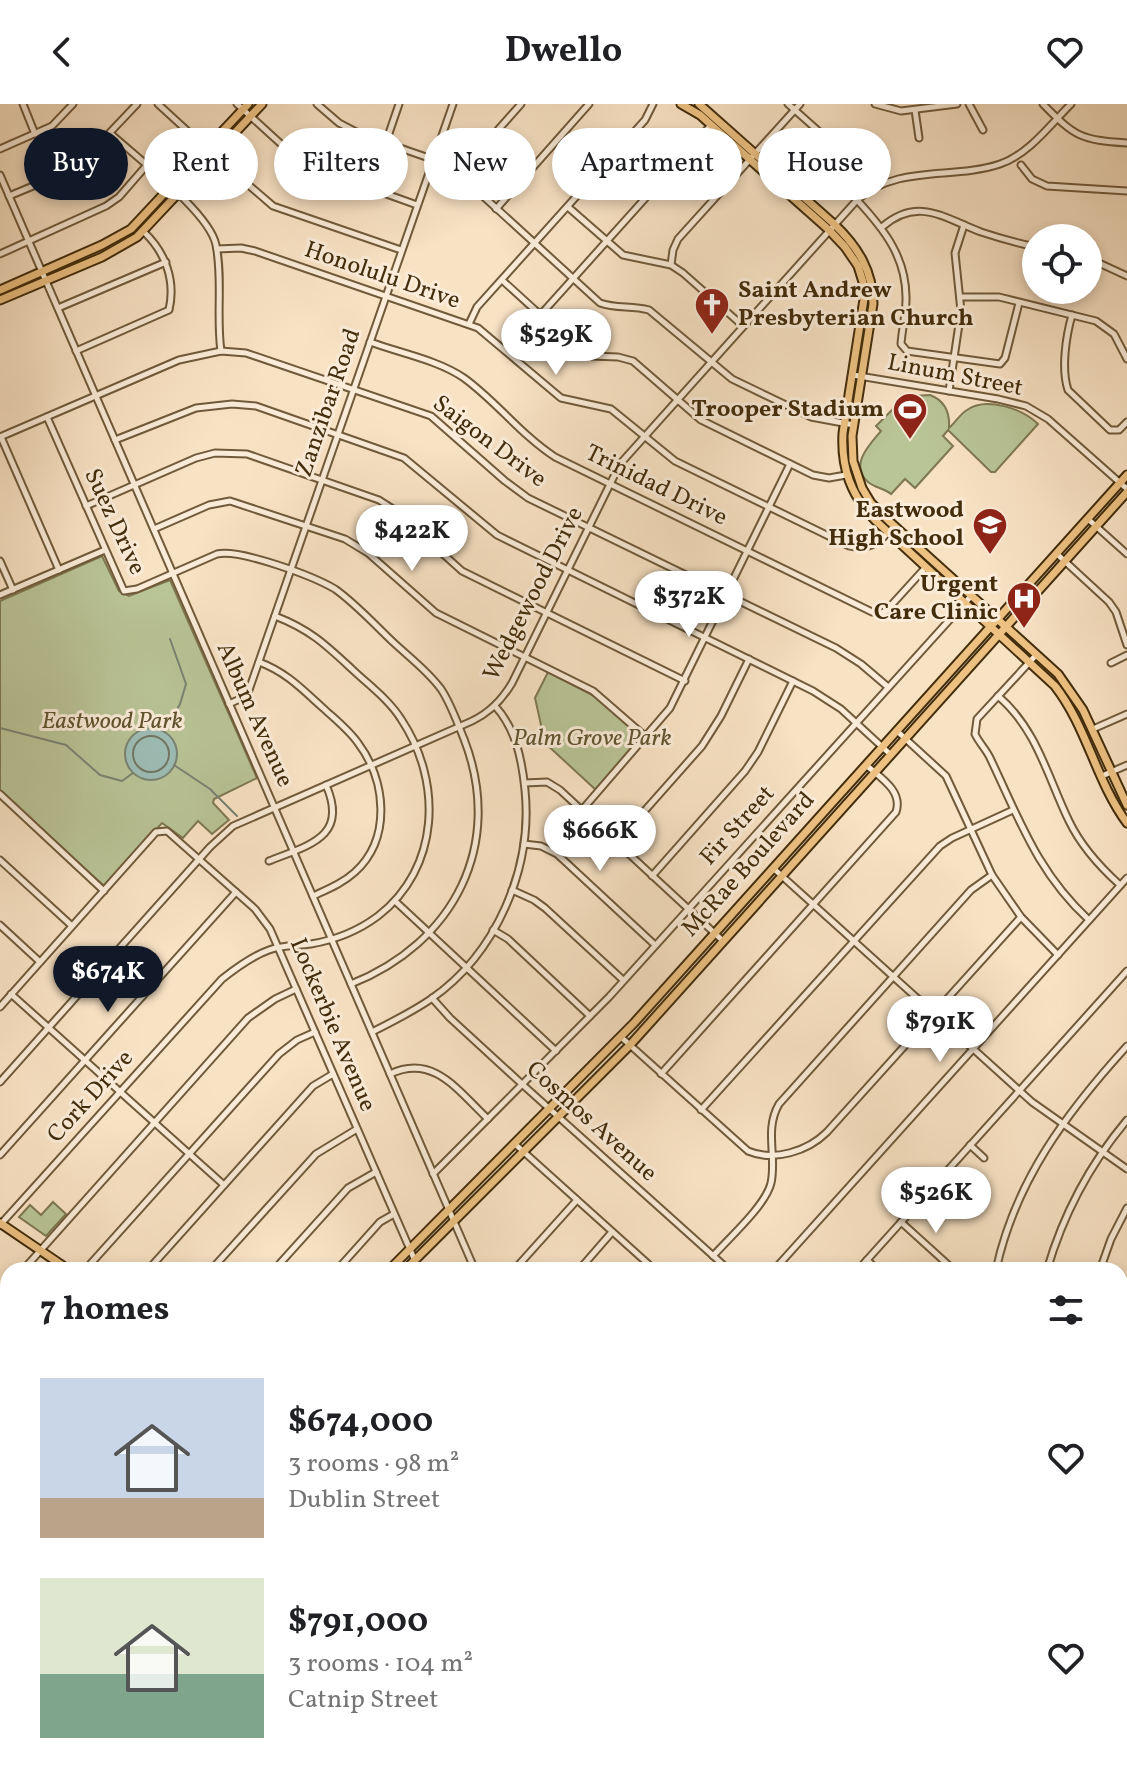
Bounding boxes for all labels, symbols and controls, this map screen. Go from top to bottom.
text: Dwello [505,27,622,77]
icon: back [40,30,84,74]
icon: heart [1043,30,1087,74]
chip: Buy [24,128,128,200]
chip: Rent [144,128,258,200]
chip: Filters [274,128,408,200]
chip: New [424,128,536,200]
chip: Apartment [552,128,742,200]
chip: House [758,128,891,200]
map controls [1022,224,1102,304]
button: locate [1022,224,1102,304]
street label: Honolulu Drive [300,233,464,319]
place label: Saint Andrew Presbyterian Church [738,274,974,336]
church icon: Saint Andrew Presbyterian Church [693,286,731,336]
pin: $529K [500,309,612,377]
text: $529K [519,317,593,353]
street label: Zanzibar Road [288,324,370,482]
street label: Linum Street [884,346,1026,406]
street label: Saigon Drive [425,388,553,496]
sports icon: Trooper Stadium [891,391,929,441]
place label: Trooper Stadium [691,393,884,427]
street label: Trinidad Drive [579,437,733,535]
street label: Suez Drive [75,463,153,581]
place label: Eastwood High School [828,494,964,556]
street label: Wedgewood Drive [475,501,593,687]
pin: $422K [356,505,468,573]
school or university icon: Eastwood High School [971,506,1009,556]
text: $422K [374,513,450,549]
place label: Urgent Care Clinic [874,568,998,630]
pin: $372K [633,571,745,639]
text: $372K [653,579,725,615]
hospital icon: Urgent Care Clinic [1005,580,1043,630]
street label: Album Avenue [207,637,301,793]
park label: Eastwood Park [41,705,183,739]
park label: Palm Grove Park [513,722,672,756]
street label: Fir Street [693,778,783,874]
street label: McRae Boulevard [674,785,824,945]
pin: $666K [544,805,656,873]
text: $666K [562,813,638,849]
street label: Lockerbie Avenue [280,933,384,1117]
pin: $674K [52,946,164,1014]
text: $674K [71,954,145,990]
pin: $791K [884,996,996,1064]
text: $791K [905,1004,975,1040]
street label: Cork Drive [40,1043,142,1151]
street label: Cosmos Avenue [518,1054,664,1190]
pin: $526K [880,1167,992,1235]
text: $526K [899,1175,973,1211]
text: 7 homes [40,1287,169,1334]
icon: filters [1044,1288,1088,1332]
text: $674,000 [288,1399,433,1446]
icon: home [104,1410,200,1506]
icon: heart [1044,1436,1088,1480]
text: 3 rooms · 98 m² [288,1446,459,1482]
text: Dublin Street [288,1482,440,1518]
text: $791,000 [288,1599,428,1646]
icon: home [104,1610,200,1706]
icon: heart [1044,1636,1088,1680]
text: 3 rooms · 104 m² [288,1646,473,1682]
text: Catnip Street [288,1682,438,1718]

